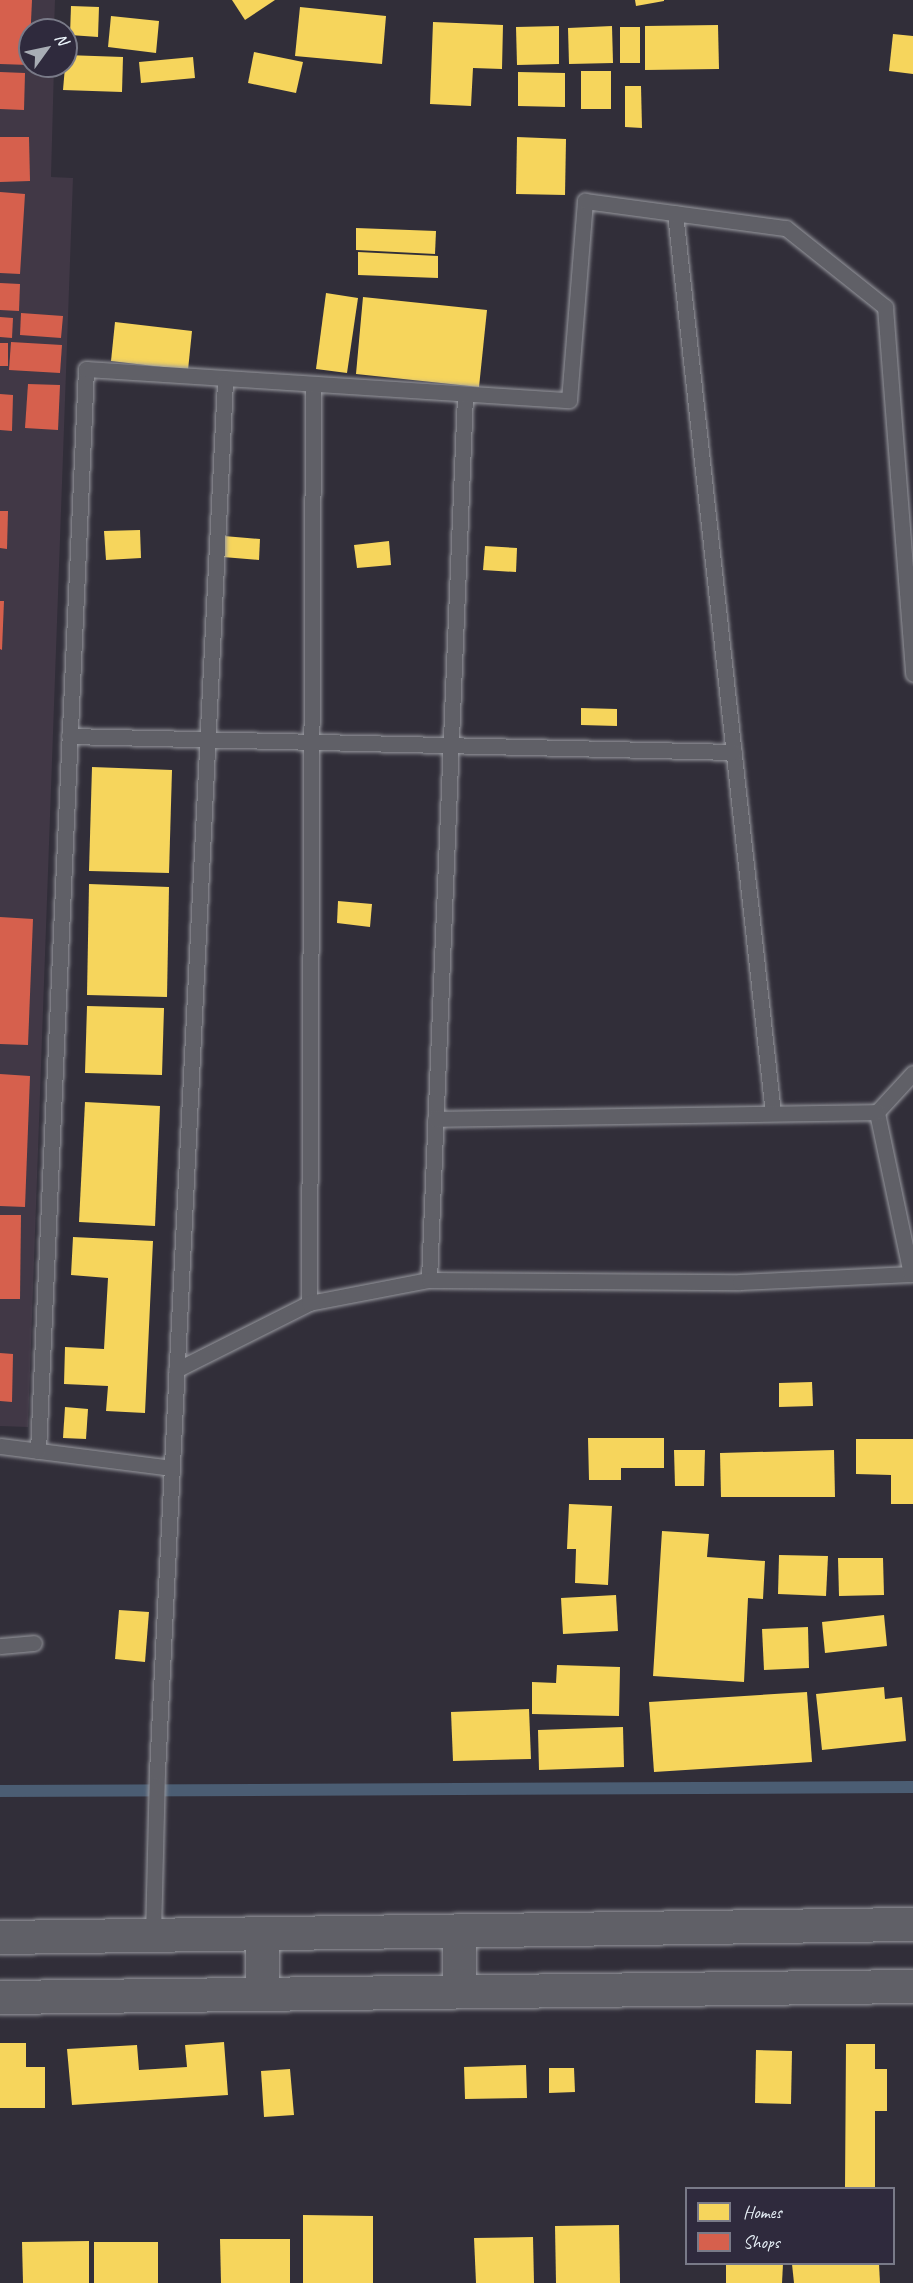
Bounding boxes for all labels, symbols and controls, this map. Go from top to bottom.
north arrow [18,18,78,78]
text: N [50,30,73,49]
legend [685,2187,895,2265]
text: Homes [743,2201,782,2223]
text: Shops [743,2231,780,2253]

